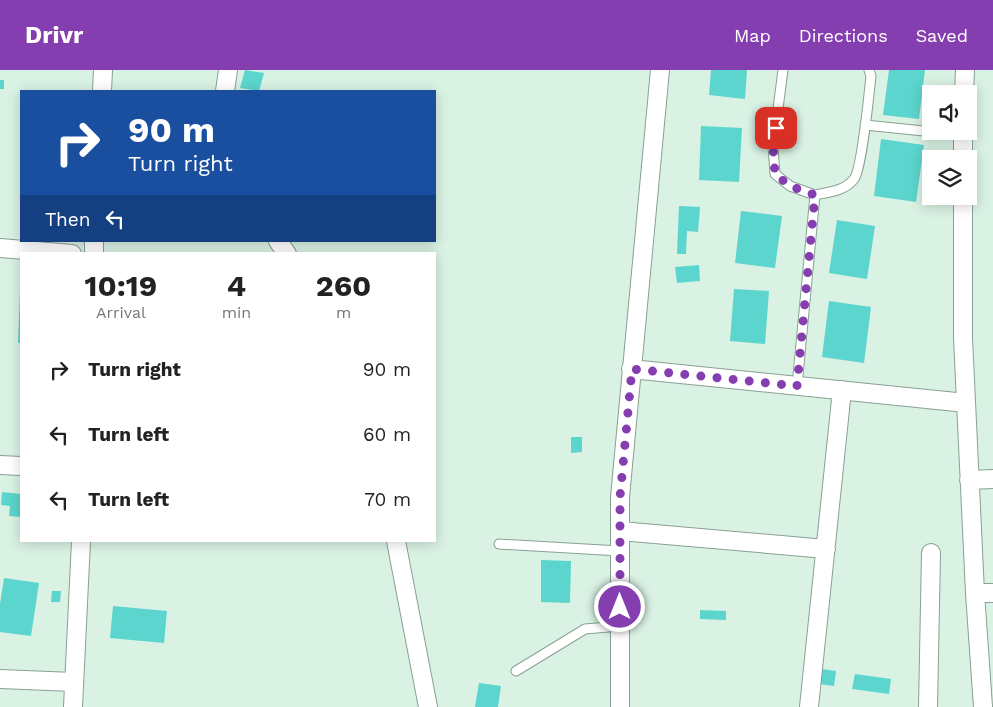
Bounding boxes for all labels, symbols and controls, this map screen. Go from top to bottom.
text: Drivr [25,21,83,49]
text: Map [734,25,771,46]
text: Directions [799,25,888,46]
text: Saved [916,25,968,46]
map controls [922,85,977,205]
button: sound [922,85,977,140]
pin [755,107,797,149]
text: 90 m [128,109,215,151]
icon: right [45,110,110,175]
icon: arrive [762,114,790,142]
button: layers [922,150,977,205]
text: Turn right [128,151,233,176]
icon: left [101,205,129,233]
text: Then [45,208,91,231]
text: 10:19 [85,268,157,303]
text: 4 [227,268,246,303]
text: 260 [316,268,371,303]
text: Arrival [96,303,146,322]
text: min [222,303,251,322]
text: m [336,303,351,322]
icon: right [45,356,73,384]
text: Turn right [88,358,181,381]
text: 90 m [363,358,411,381]
icon: left [45,421,73,449]
text: Turn left [88,423,169,446]
text: 60 m [363,423,411,446]
icon: left [45,486,73,514]
text: Turn left [88,488,169,511]
text: 70 m [364,488,411,511]
position arrow [593,580,645,632]

